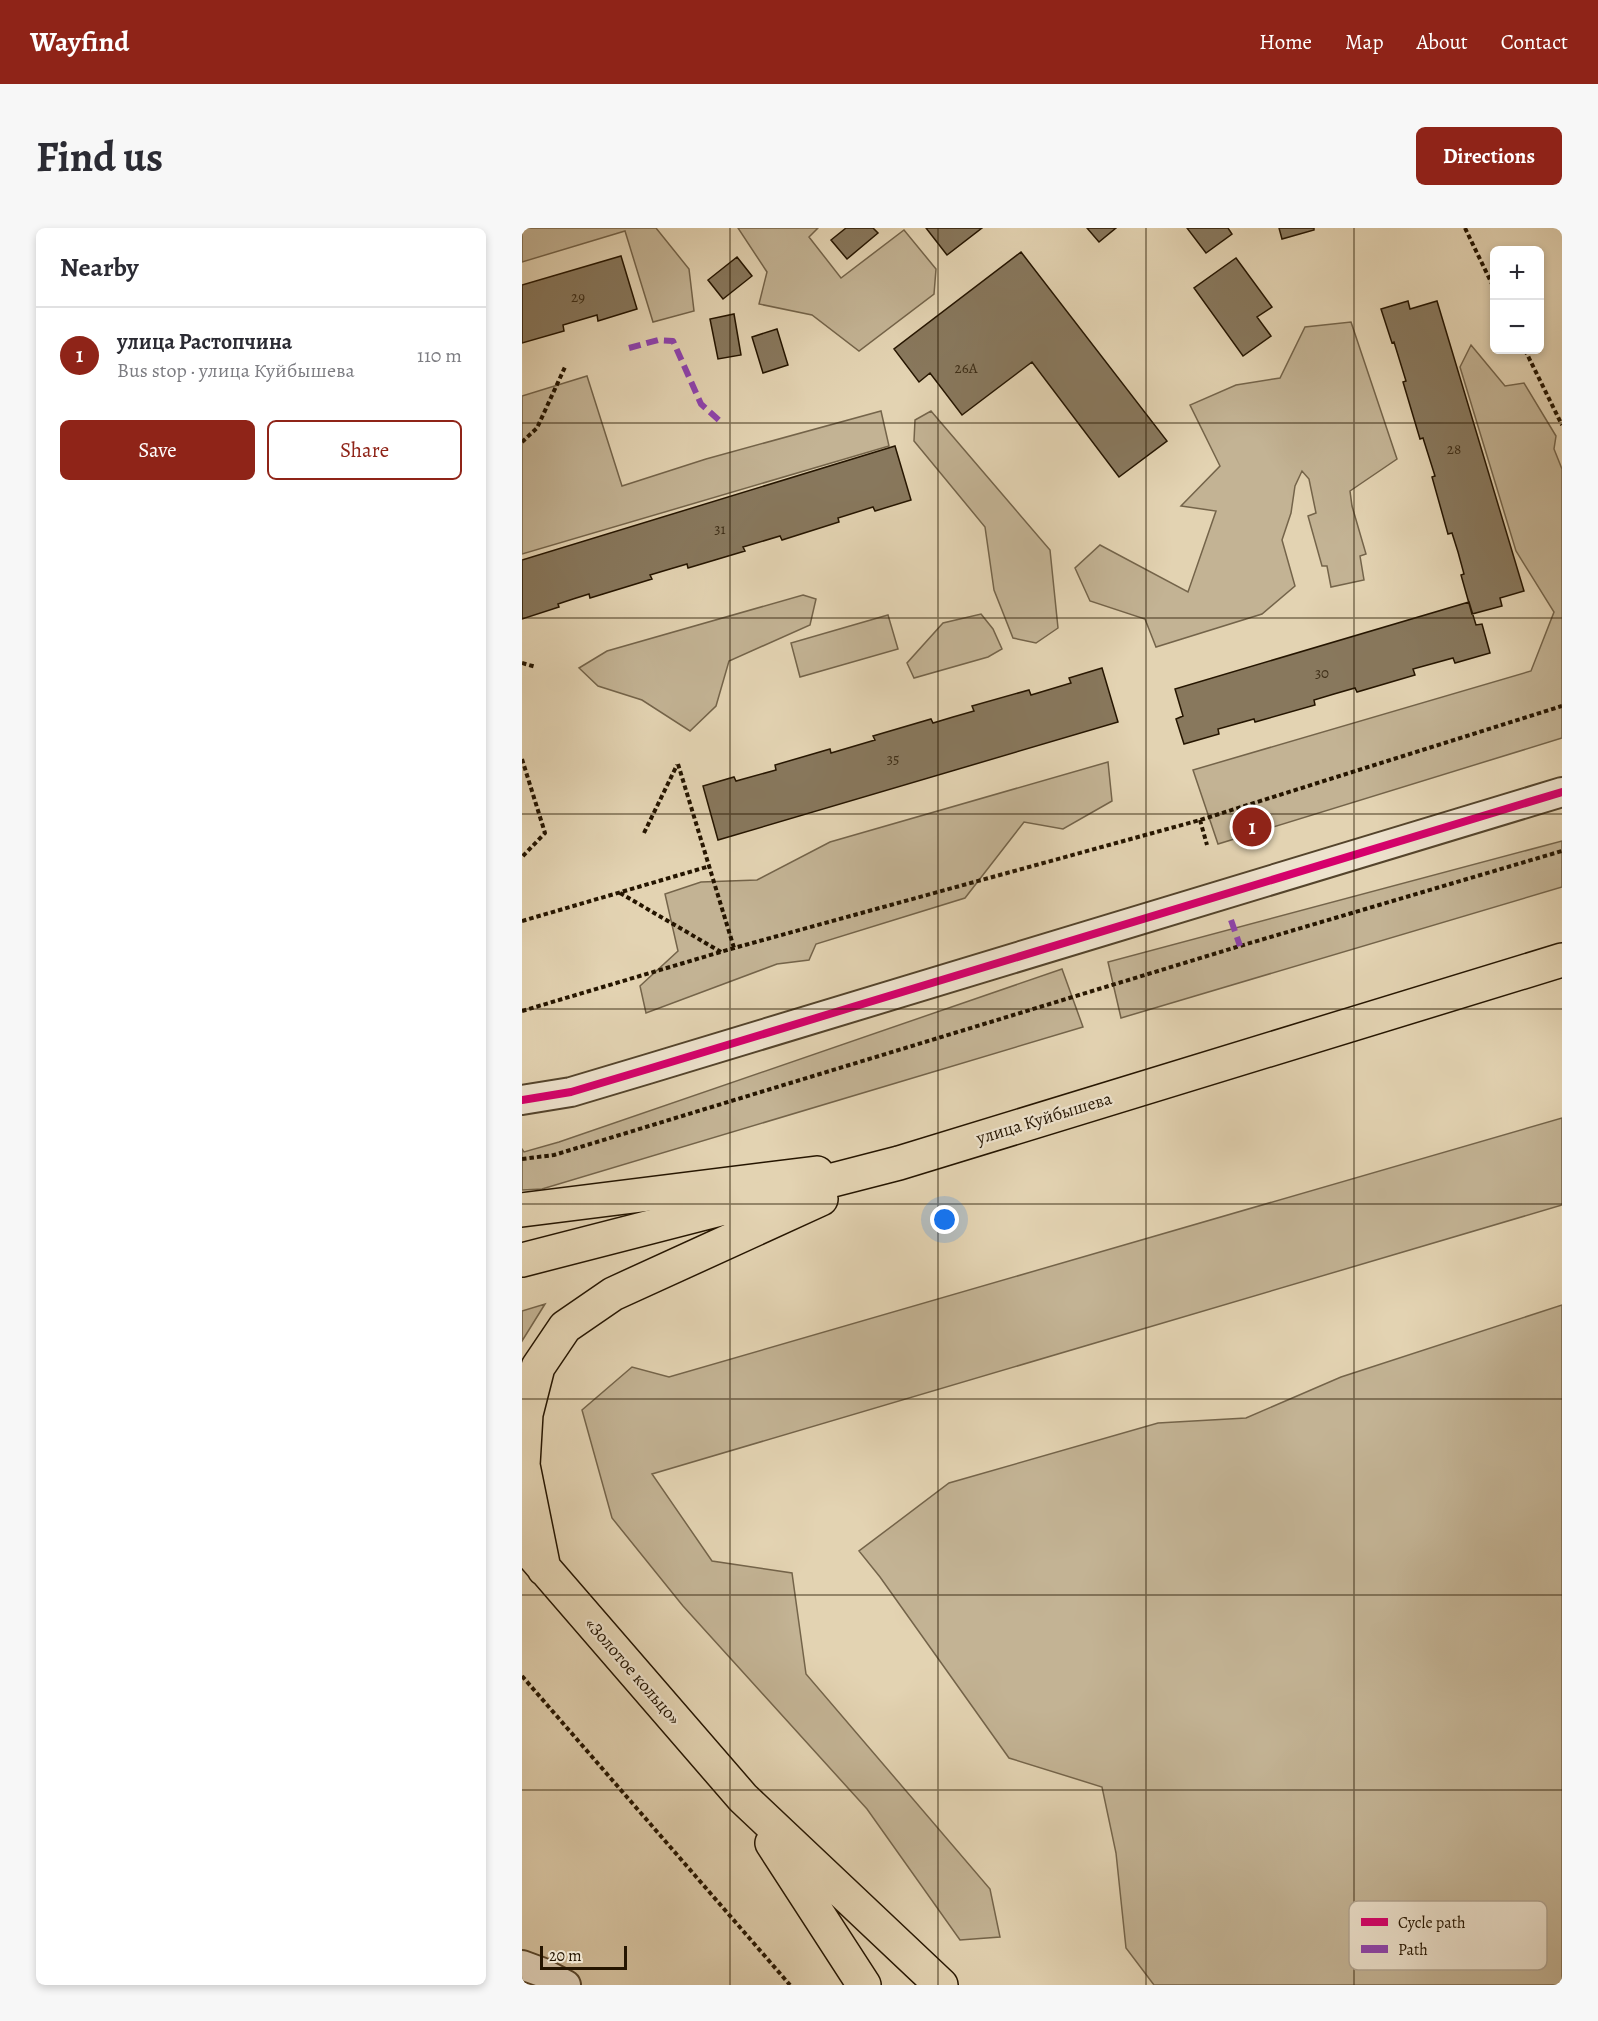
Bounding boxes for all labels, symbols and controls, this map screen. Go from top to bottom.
text: Wayfind [30,23,129,61]
text: Home [1259,28,1312,56]
text: Map [1345,28,1383,56]
text: About [1416,28,1468,56]
text: Contact [1501,28,1568,56]
button: Directions [1416,127,1562,185]
text: Find us [36,128,163,185]
map controls [1490,246,1544,354]
button: + [1490,246,1544,300]
text: Nearby [60,250,139,285]
house number: 29 [571,287,585,307]
button: − [1490,300,1544,354]
text: улица Растопчина [117,327,292,357]
text: 1 [76,342,83,369]
text: 110 m [417,342,462,369]
text: Bus stop · улица Куйбышева [117,357,355,384]
house number: 26А [955,358,978,378]
button: Save [60,420,255,480]
button: Share [267,420,462,480]
house number: 28 [1447,439,1461,459]
house number: 31 [714,519,726,539]
house number: 30 [1315,663,1329,683]
house number: 35 [887,749,899,769]
pin: 1 [1232,804,1272,850]
street label: улица Куйбышева [972,1086,1115,1150]
your location [930,1205,959,1234]
street label: «Золотое кольцо» [580,1612,686,1730]
legend [1349,1901,1547,1970]
text: Cycle path [1398,1912,1466,1934]
text: Path [1398,1939,1428,1961]
scale bar [540,1943,627,1970]
text: 20 m [549,1945,582,1967]

